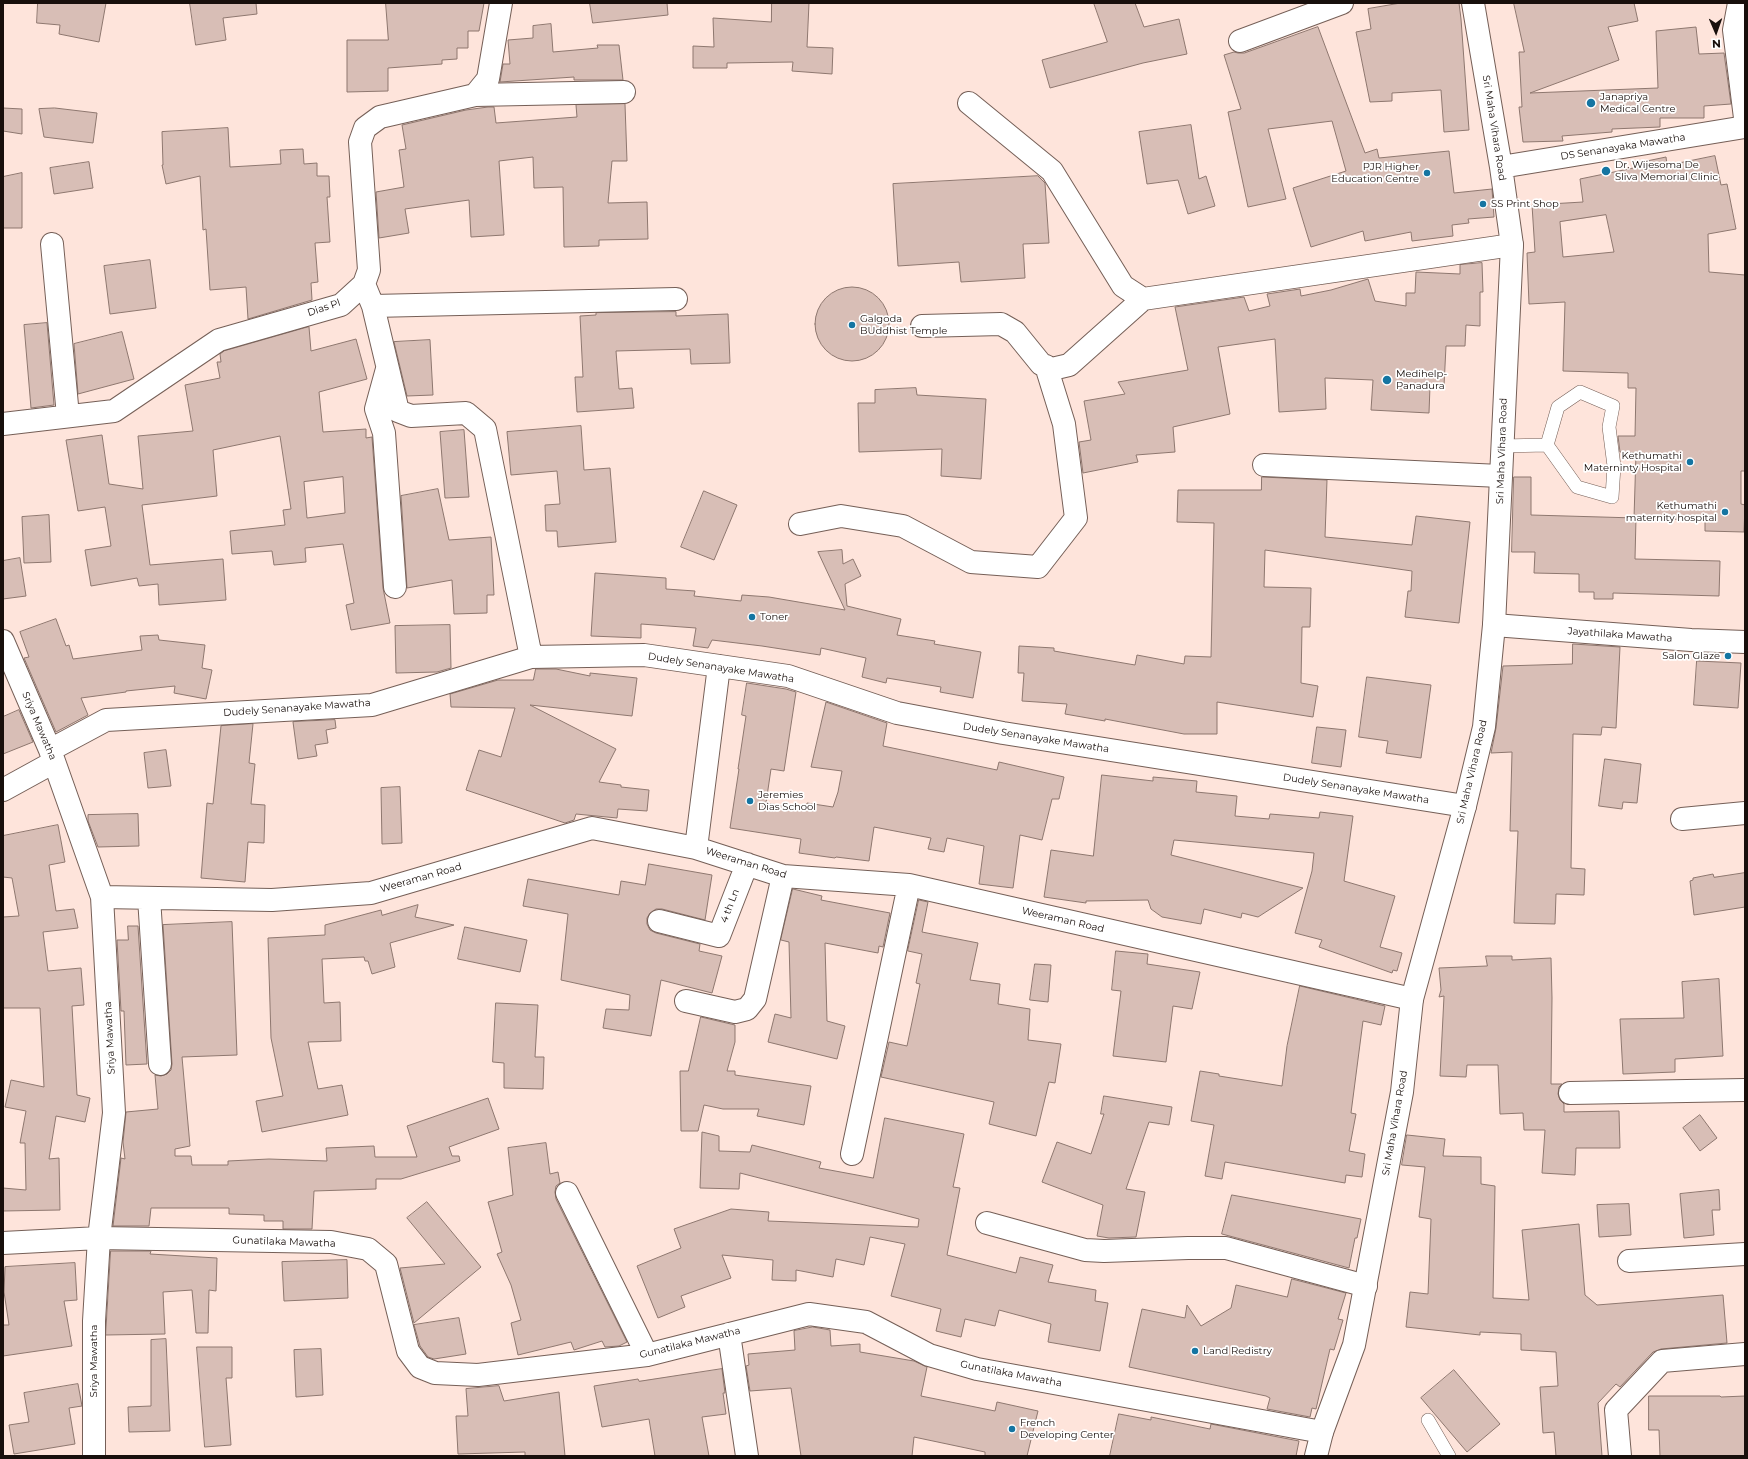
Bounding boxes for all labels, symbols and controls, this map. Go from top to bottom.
north arrow [1696,12,1736,52]
text: N [1712,37,1721,51]
street label: Sri Maha Vihara Road [1480,74,1508,182]
place label: Janapriya Medical Centre [1600,91,1676,114]
marker: Janapriya Medical Centre [1585,97,1597,109]
street label: DS Senanayaka Mawatha [1560,131,1686,163]
place label: Dr. Wijesoma De Sliva Memorial Clinic [1615,159,1718,182]
place label: PJR Higher Education Centre [1331,161,1419,184]
marker: Dr. Wijesoma De Sliva Memorial Clinic [1600,165,1612,177]
marker: PJR Higher Education Centre [1422,168,1432,178]
place label: SS Print Shop [1491,198,1559,210]
marker: SS Print Shop [1478,199,1488,209]
street label: Dias Pl [306,297,342,319]
place label: Galgoda BUddhist Temple [860,313,947,336]
marker: Galgoda BUddhist Temple [847,320,857,330]
place label: Medihelp- Panadura [1396,368,1447,392]
marker: Medihelp- Panadura [1381,374,1393,386]
street label: Sri Maha Vihara Road [1494,398,1510,504]
place label: Kethumathi Materninty Hospital [1584,450,1682,474]
marker: Kethumathi Materninty Hospital [1685,457,1695,467]
place label: Kethumathi maternity hospital [1626,500,1717,524]
marker: Kethumathi maternity hospital [1720,507,1730,517]
place label: Toner [760,611,788,623]
marker: Toner [747,612,757,622]
street label: Jayathilaka Mawatha [1567,625,1673,645]
place label: Salon Glaze [1662,650,1720,662]
street label: Dudely Senanayake Mawatha [647,651,795,685]
marker: Salon Glaze [1723,651,1733,661]
street label: Sriya Mawatha [19,690,59,762]
street label: Dudely Senanayake Mawatha [223,697,371,719]
street label: Sri Maha Vihara Road [1454,719,1490,825]
street label: Dudely Senanayake Mawatha [962,721,1110,755]
street label: Dudely Senanayake Mawatha [1282,772,1430,806]
place label: Jeremies Dias School [758,789,816,812]
marker: Jeremies Dias School [745,796,755,806]
street label: Weeraman Road [704,845,788,881]
street label: Weeraman Road [379,861,463,895]
street label: 4 th Ln [718,887,742,925]
street label: Weeraman Road [1021,905,1105,935]
street label: Sriya Mawatha [102,1001,118,1075]
street label: Sri Maha Vihara Road [1380,1069,1410,1177]
street label: Gunatilaka Mawatha [232,1234,336,1250]
street label: Sriya Mawatha [88,1324,100,1398]
street label: Gunatilaka Mawatha [638,1325,742,1361]
place label: Land Redistry [1203,1345,1272,1357]
marker: Land Redistry [1190,1346,1200,1356]
street label: Gunatilaka Mawatha [959,1358,1063,1390]
place label: French Developing Center [1020,1417,1114,1440]
marker: French Developing Center [1007,1424,1017,1434]

